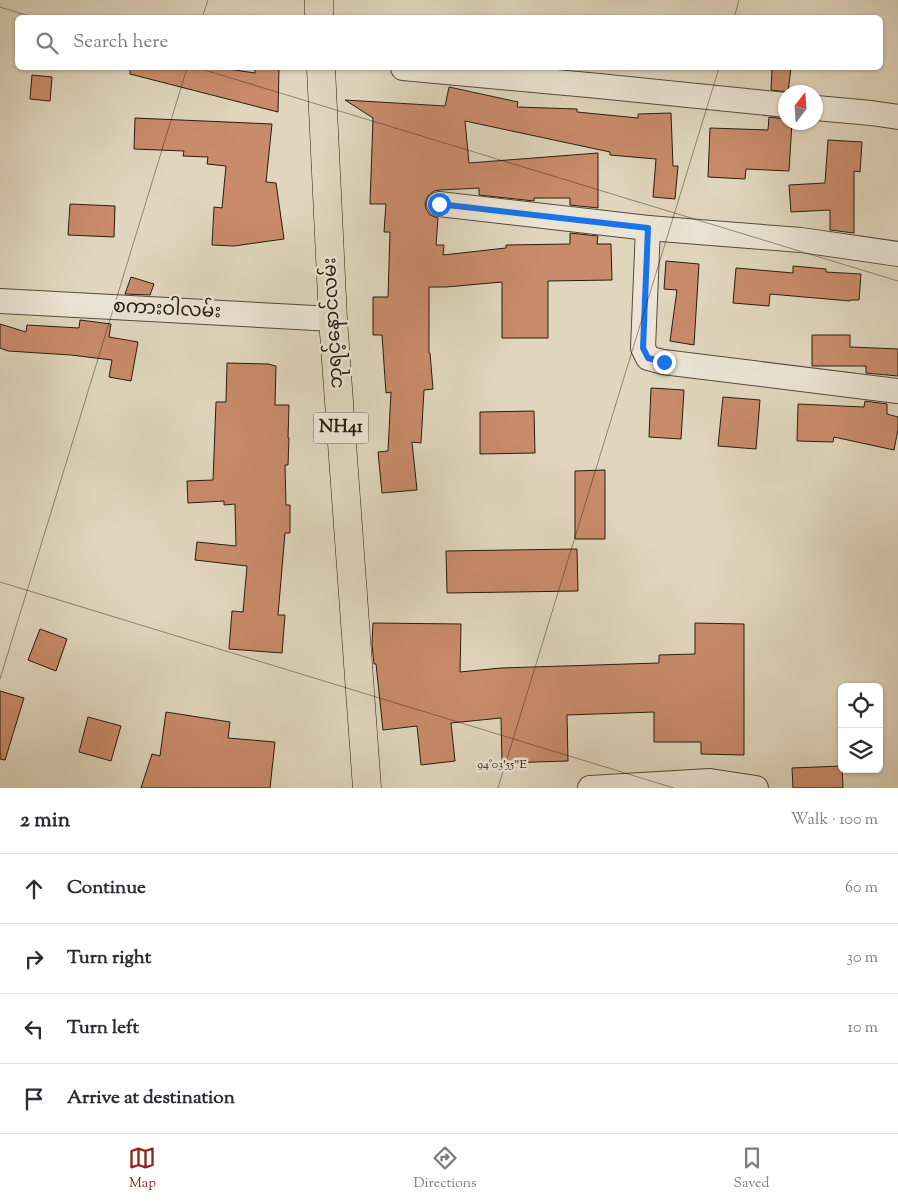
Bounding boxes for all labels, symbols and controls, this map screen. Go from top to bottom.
search box [15,15,883,70]
icon: search [33,29,61,57]
text: Search here [73,29,168,56]
north arrow [778,85,823,130]
route start [428,193,451,216]
street label: ဘုရင့်နောင်လမ်း [314,257,352,389]
street label: စကားဝါလမ်း [112,291,222,326]
route end [653,351,676,374]
road number: NH41 [314,412,368,443]
map controls [838,683,883,773]
button: locate [838,683,883,728]
button: layers [838,728,883,773]
text: 94°03'55"E [477,756,528,774]
text: 2 min [20,806,70,836]
text: Walk · 100 m [791,809,878,832]
icon: ahead [20,875,48,903]
text: Continue [67,875,146,902]
text: 60 m [845,877,878,900]
icon: right [20,945,48,973]
text: Turn right [67,945,151,972]
text: 30 m [847,947,878,970]
icon: left [20,1015,48,1043]
text: Turn left [67,1015,139,1042]
text: 10 m [848,1017,878,1040]
icon: arrive [20,1085,48,1113]
text: Arrive at destination [67,1085,235,1112]
tab: Map [128,1144,156,1194]
tab: Directions [413,1144,477,1194]
tab: Saved [734,1144,769,1194]

